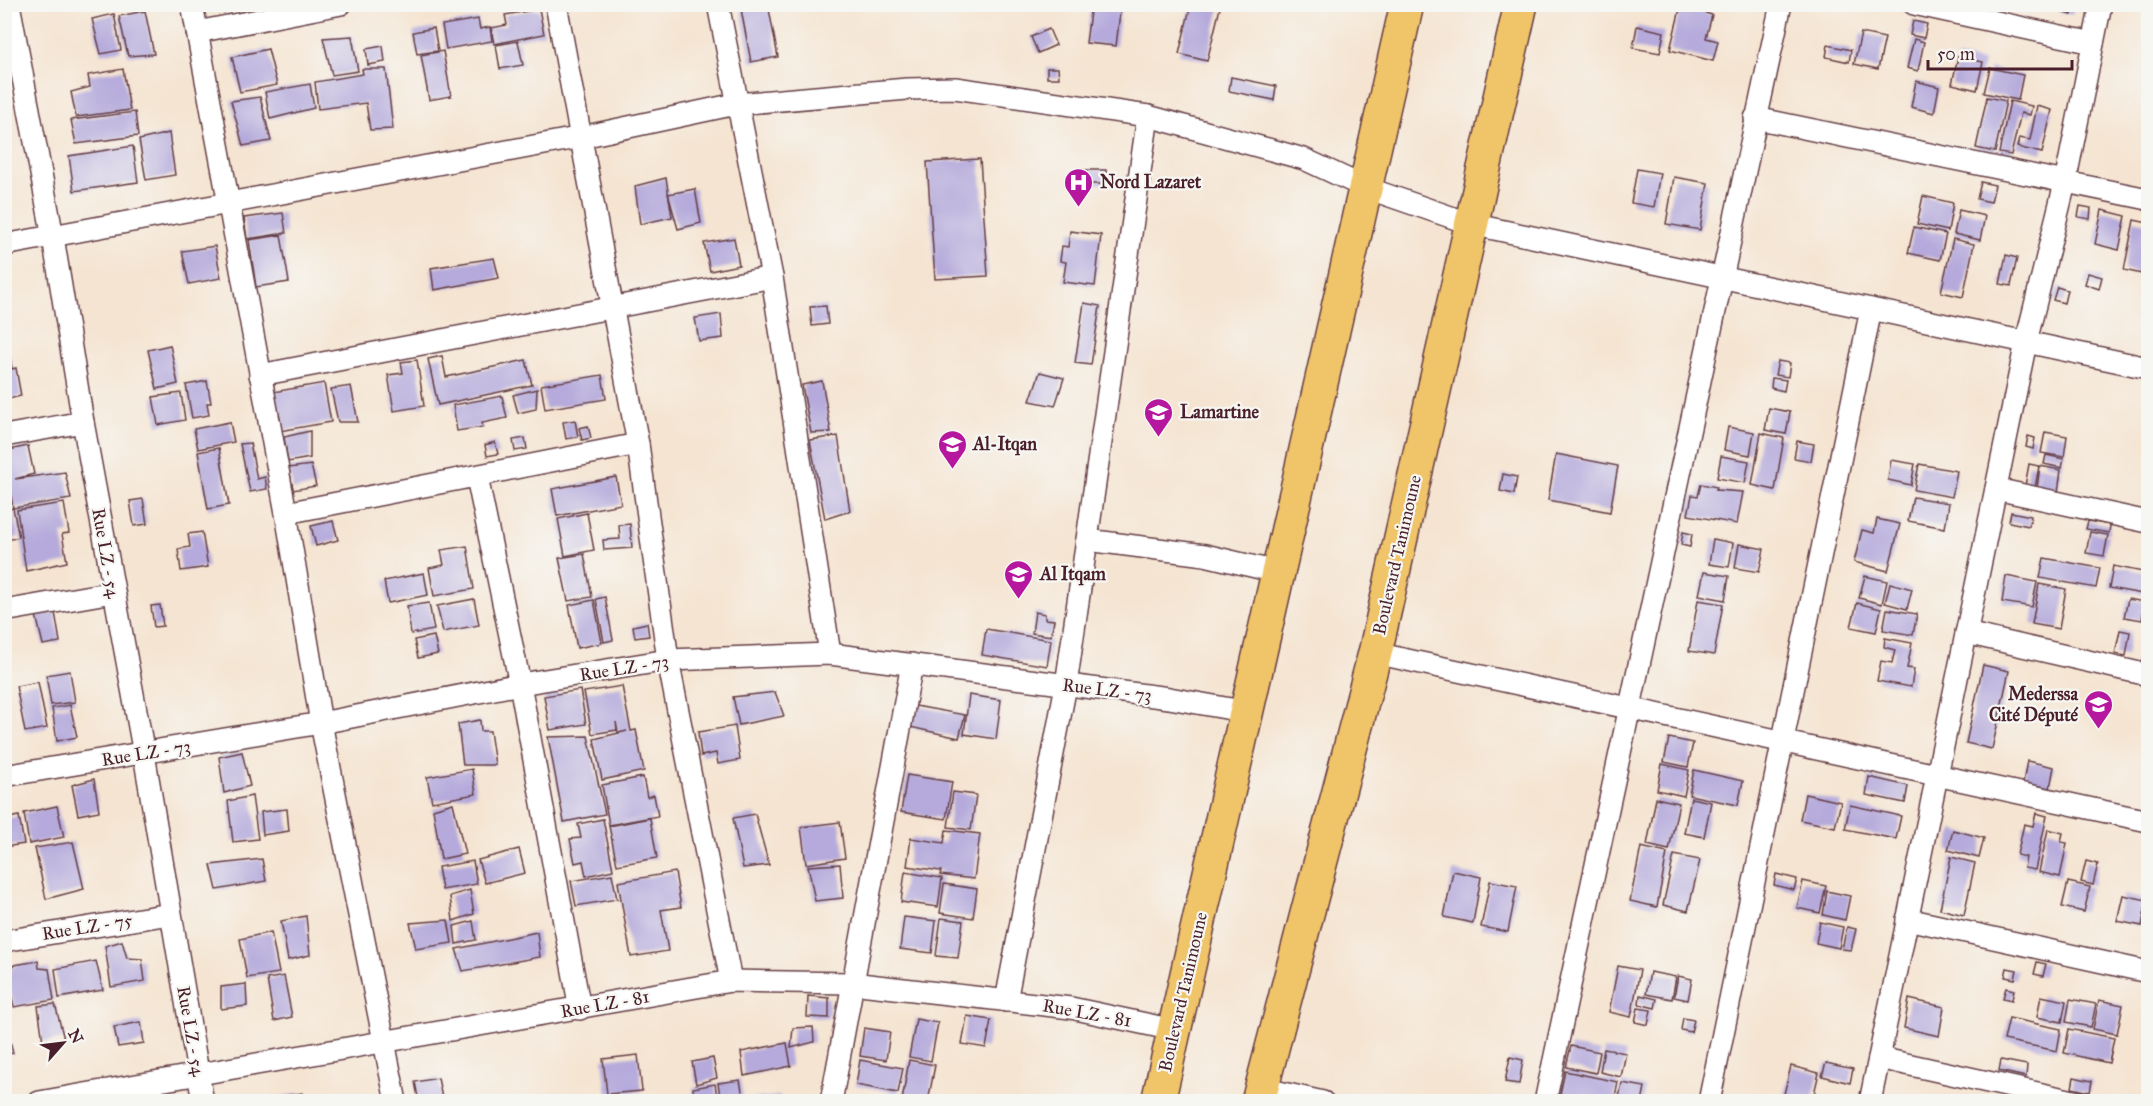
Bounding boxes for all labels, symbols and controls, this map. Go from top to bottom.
scale bar [1928,33,2072,71]
text: 50 m [1937,43,1975,65]
hospital icon: Nord Lazaret [1063,166,1095,208]
place label: Nord Lazaret [1100,171,1202,193]
school or university icon: Lamartine [1143,396,1175,438]
place label: Lamartine [1180,401,1259,423]
school or university icon: Al-Itqan [936,428,968,470]
place label: Al-Itqan [972,433,1037,456]
street label: Boulevard Tanimoune [1368,473,1426,637]
street label: Rue LZ - 54 [87,506,125,601]
school or university icon: Al Itqam [1003,558,1035,600]
place label: Al Itqam [1039,563,1107,586]
street label: Rue LZ - 73 [578,650,670,686]
street label: Rue LZ - 73 [1061,674,1153,706]
place label: Mederssa Cité Député [1989,683,2078,727]
school or university icon: Mederssa Cité Député [2083,688,2115,730]
street label: Rue LZ - 73 [100,735,192,771]
street label: Rue LZ - 75 [40,909,134,945]
street label: Boulevard Tanimoune [1154,910,1212,1074]
street label: Rue LZ - 54 [172,984,210,1079]
street label: Rue LZ - 81 [559,985,651,1023]
street label: Rue LZ - 81 [1041,994,1133,1032]
north arrow [33,1013,93,1073]
text: N [64,1026,88,1047]

